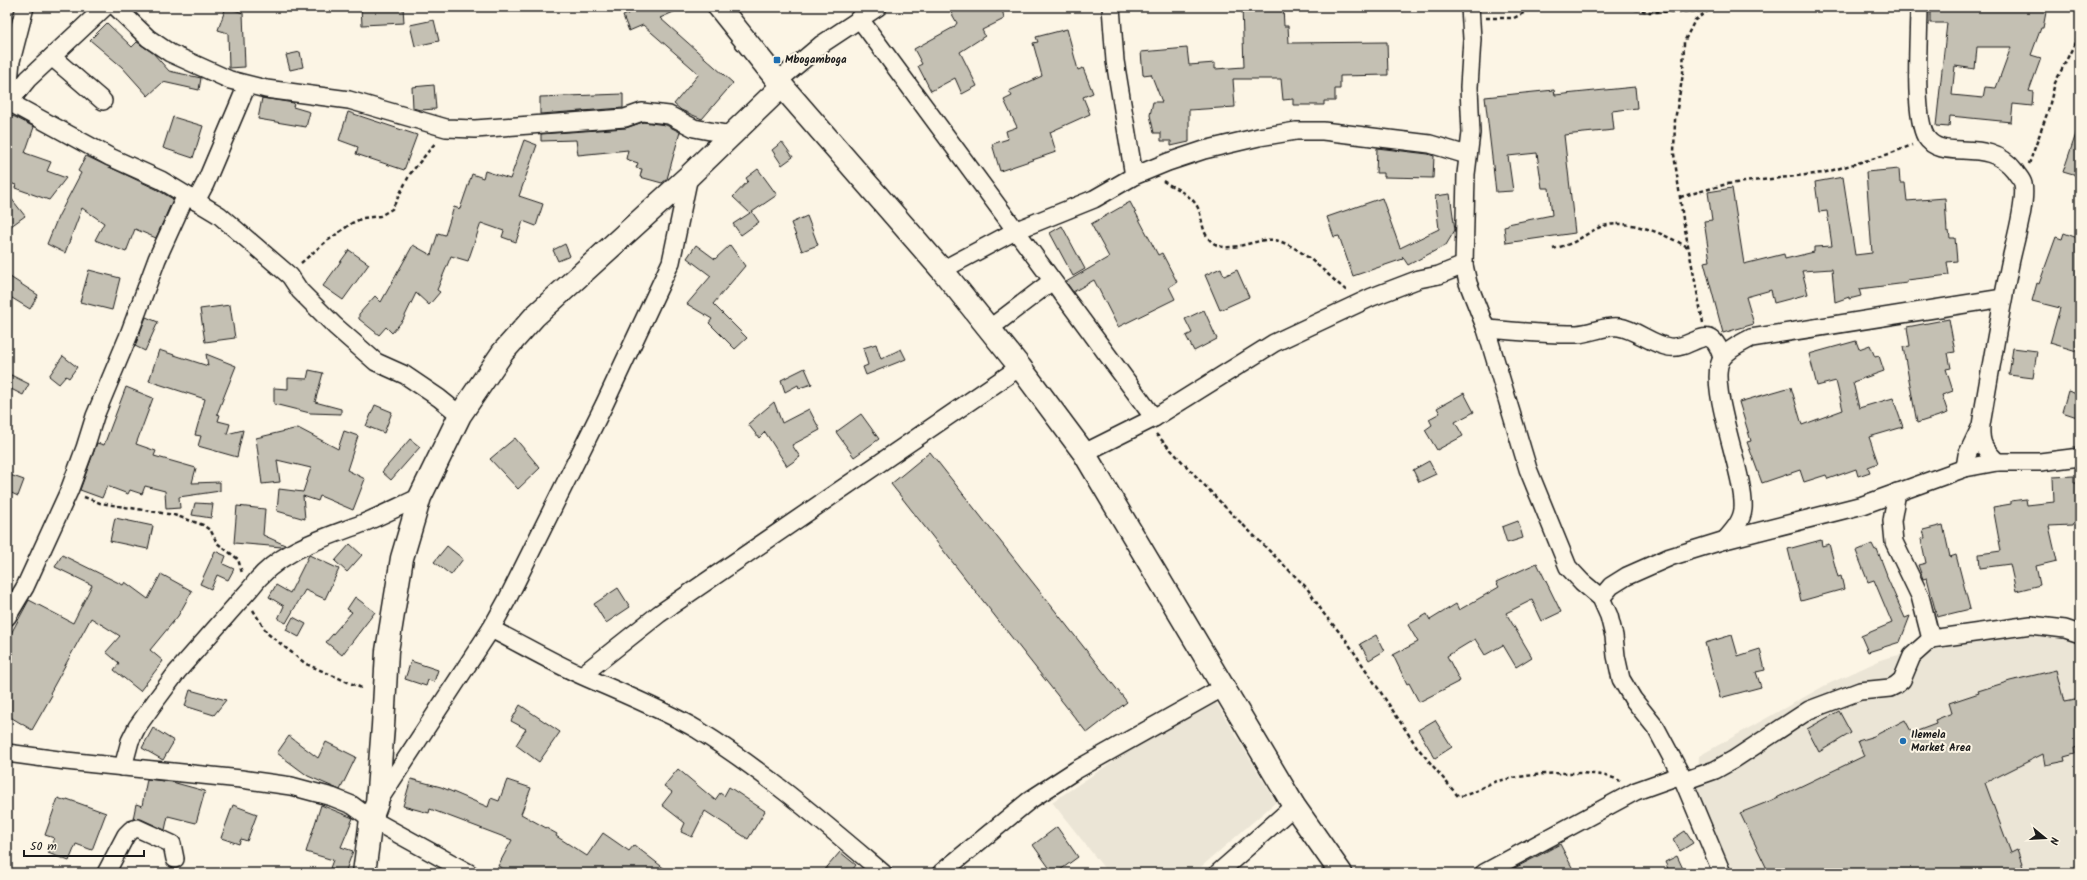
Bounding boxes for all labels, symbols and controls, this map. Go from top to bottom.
place label: Mbogamboga [785,51,847,69]
marker: Mbogamboga [772,55,782,65]
place label: Ilemela Market Area [1911,726,1971,757]
marker: Ilemela Market Area [1898,736,1908,746]
north arrow [2025,818,2065,858]
scale bar [24,832,144,858]
text: N [2044,835,2063,847]
text: 50 m [30,837,57,856]

